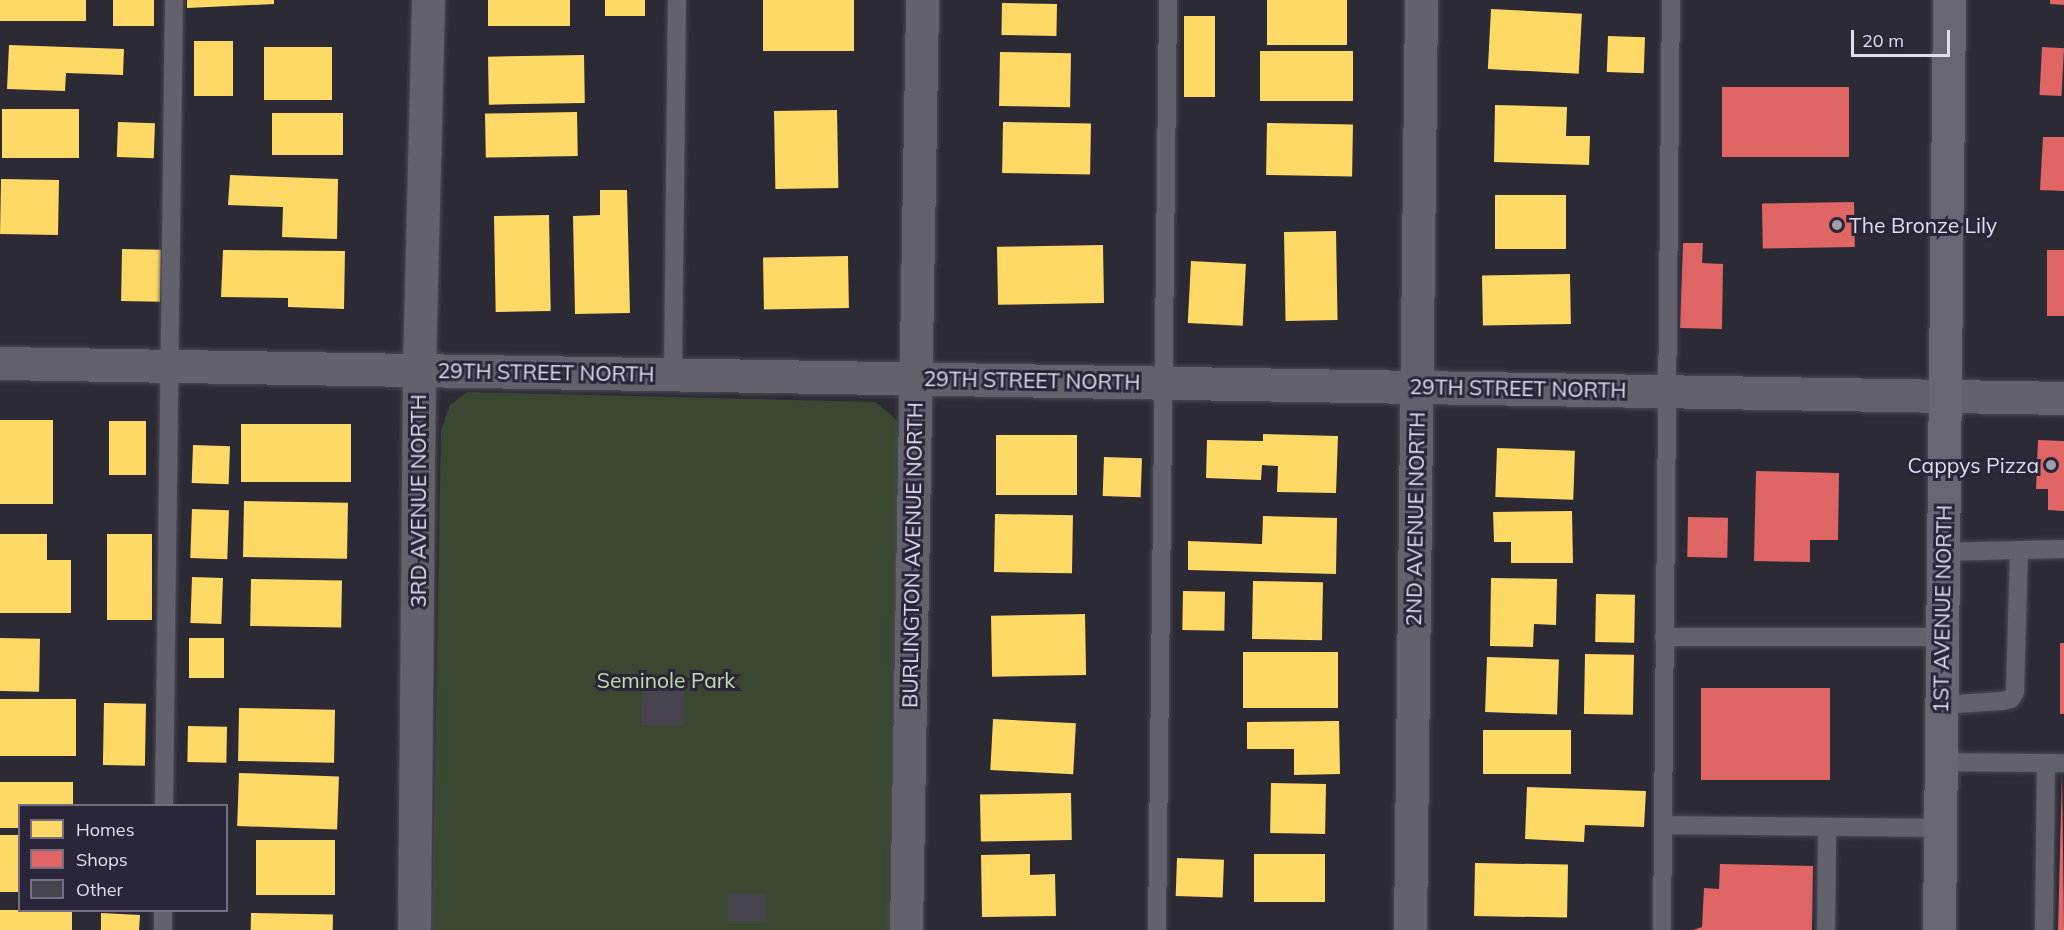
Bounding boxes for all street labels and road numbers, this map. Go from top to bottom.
street label: 29TH STREET NORTH [437,358,655,386]
street label: 29TH STREET NORTH [923,366,1141,394]
street label: 29TH STREET NORTH [1409,374,1627,402]
street label: 3RD AVENUE NORTH [405,394,431,608]
street label: BURLINGTON AVENUE NORTH [897,402,927,708]
street label: 2ND AVENUE NORTH [1401,412,1429,626]
street label: 1ST AVENUE NORTH [1928,505,1956,713]

